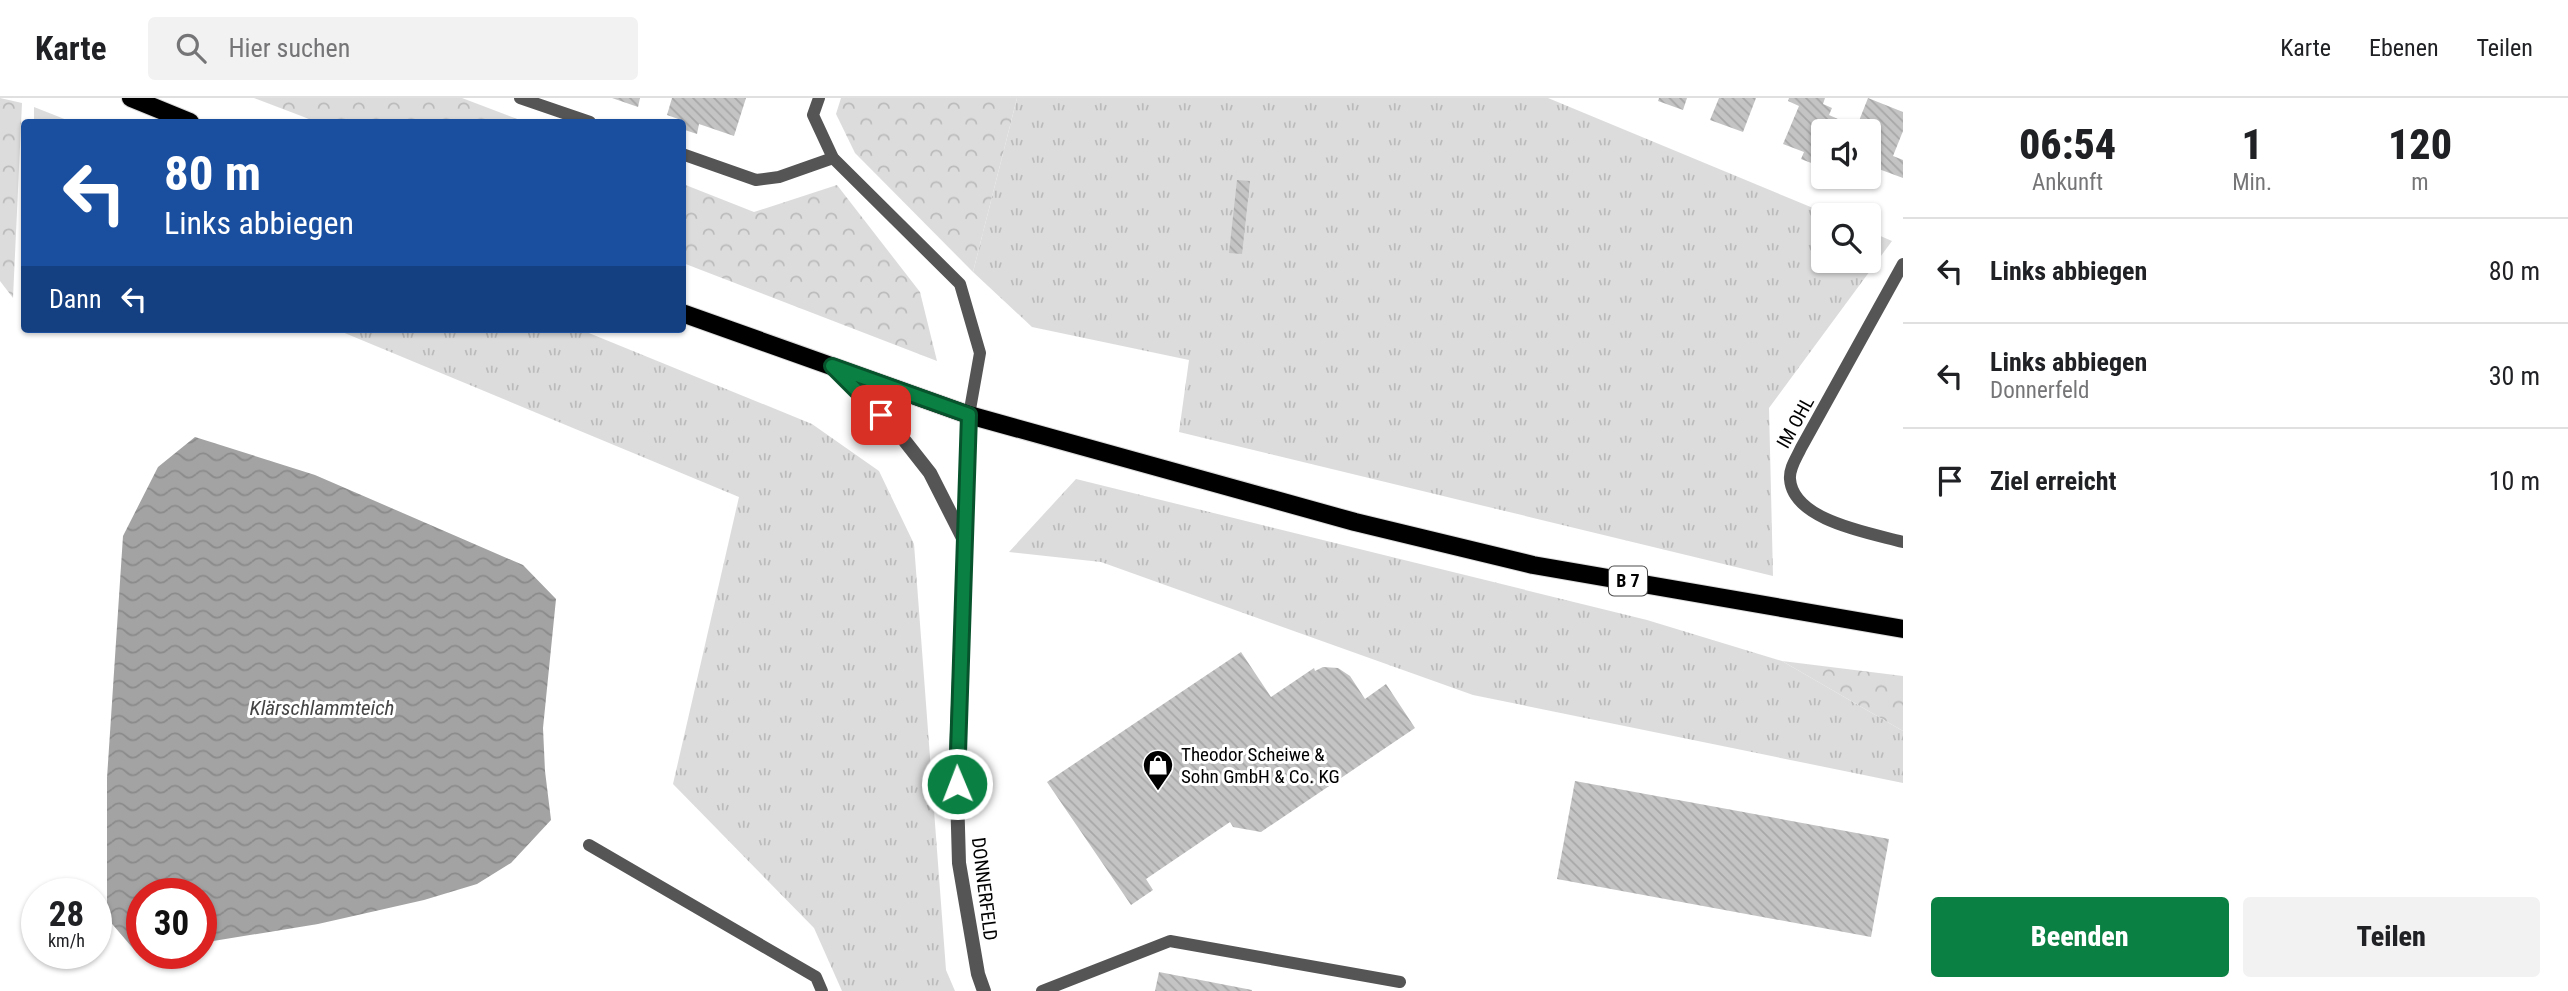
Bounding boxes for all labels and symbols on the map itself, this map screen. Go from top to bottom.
pin [851,385,911,445]
street label: IM OHL [1772,392,1819,452]
road number: B 7 [1609,566,1647,596]
water label: Klärschlammteich [250,696,394,720]
place label: Theodor Scheiwe & Sohn GmbH & Co. KG [1181,743,1340,788]
position arrow [920,747,994,821]
shop icon: Theodor Scheiwe & Sohn GmbH & Co. KG [1141,748,1175,792]
street label: DONNERFELD [967,836,1002,942]
speed limit sign: 30 [126,878,217,969]

